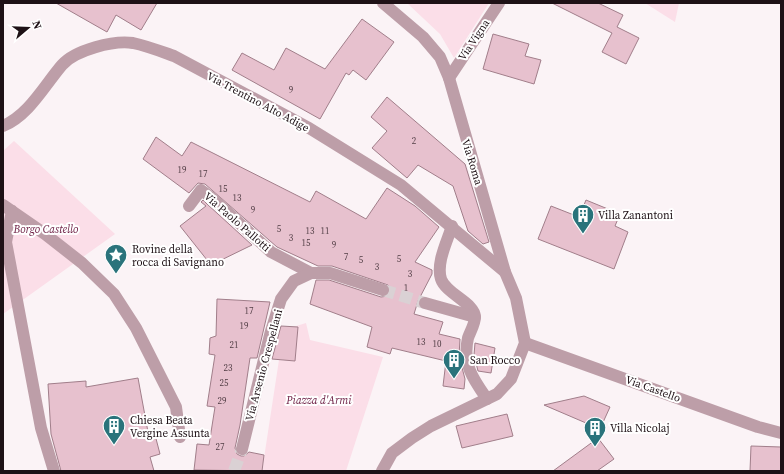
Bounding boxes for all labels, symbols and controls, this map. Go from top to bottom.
north arrow [8,8,48,48]
street label: Via Vigna [455,16,493,63]
text: N [29,19,45,31]
street label: Via Trentino Alto Adige [204,69,312,136]
house number: 9 [289,84,294,96]
house number: 2 [412,135,417,147]
street label: Via Roma [458,137,486,187]
house number: 19 [177,164,187,176]
house number: 17 [198,168,208,180]
house number: 15 [218,183,228,195]
street label: Via Paolo Pallotti [201,189,273,255]
house number: 13 [232,192,242,204]
building icon: Villa Zanantoni [570,202,596,235]
house number: 9 [251,204,256,216]
place label: Villa Zanantoni [598,208,673,223]
park label: Borgo Castello [13,222,79,237]
house number: 5 [277,223,282,235]
house number: 13 [305,225,315,237]
house number: 11 [320,225,330,237]
house number: 3 [289,232,294,244]
house number: 15 [301,237,311,249]
house number: 9 [332,239,337,251]
place icon: Rovine della rocca di Savignano [103,242,129,275]
place label: Rovine della rocca di Savignano [132,242,224,270]
house number: 7 [344,251,349,263]
house number: 5 [397,253,402,265]
house number: 5 [359,254,364,266]
house number: 3 [375,261,380,273]
house number: 3 [408,268,413,280]
house number: 1 [404,282,408,294]
house number: 17 [244,305,254,317]
street label: Via Arsenio Crespellani [242,308,286,422]
house number: 19 [239,320,249,332]
house number: 13 [416,336,426,348]
house number: 10 [432,338,442,350]
house number: 21 [229,339,239,351]
building icon: San Rocco [441,347,467,380]
place label: San Rocco [470,353,520,368]
house number: 23 [223,362,233,374]
street label: Via Castello [623,372,683,406]
house number: 25 [219,377,229,389]
park label: Piazza d'Armi [285,393,352,408]
house number: 29 [217,395,227,407]
building icon: Chiesa Beata Vergine Assunta [101,413,127,446]
place label: Chiesa Beata Vergine Assunta [130,413,210,441]
building icon: Villa Nicolaj [582,415,608,448]
place label: Villa Nicolaj [610,421,669,436]
house number: 27 [215,441,225,453]

